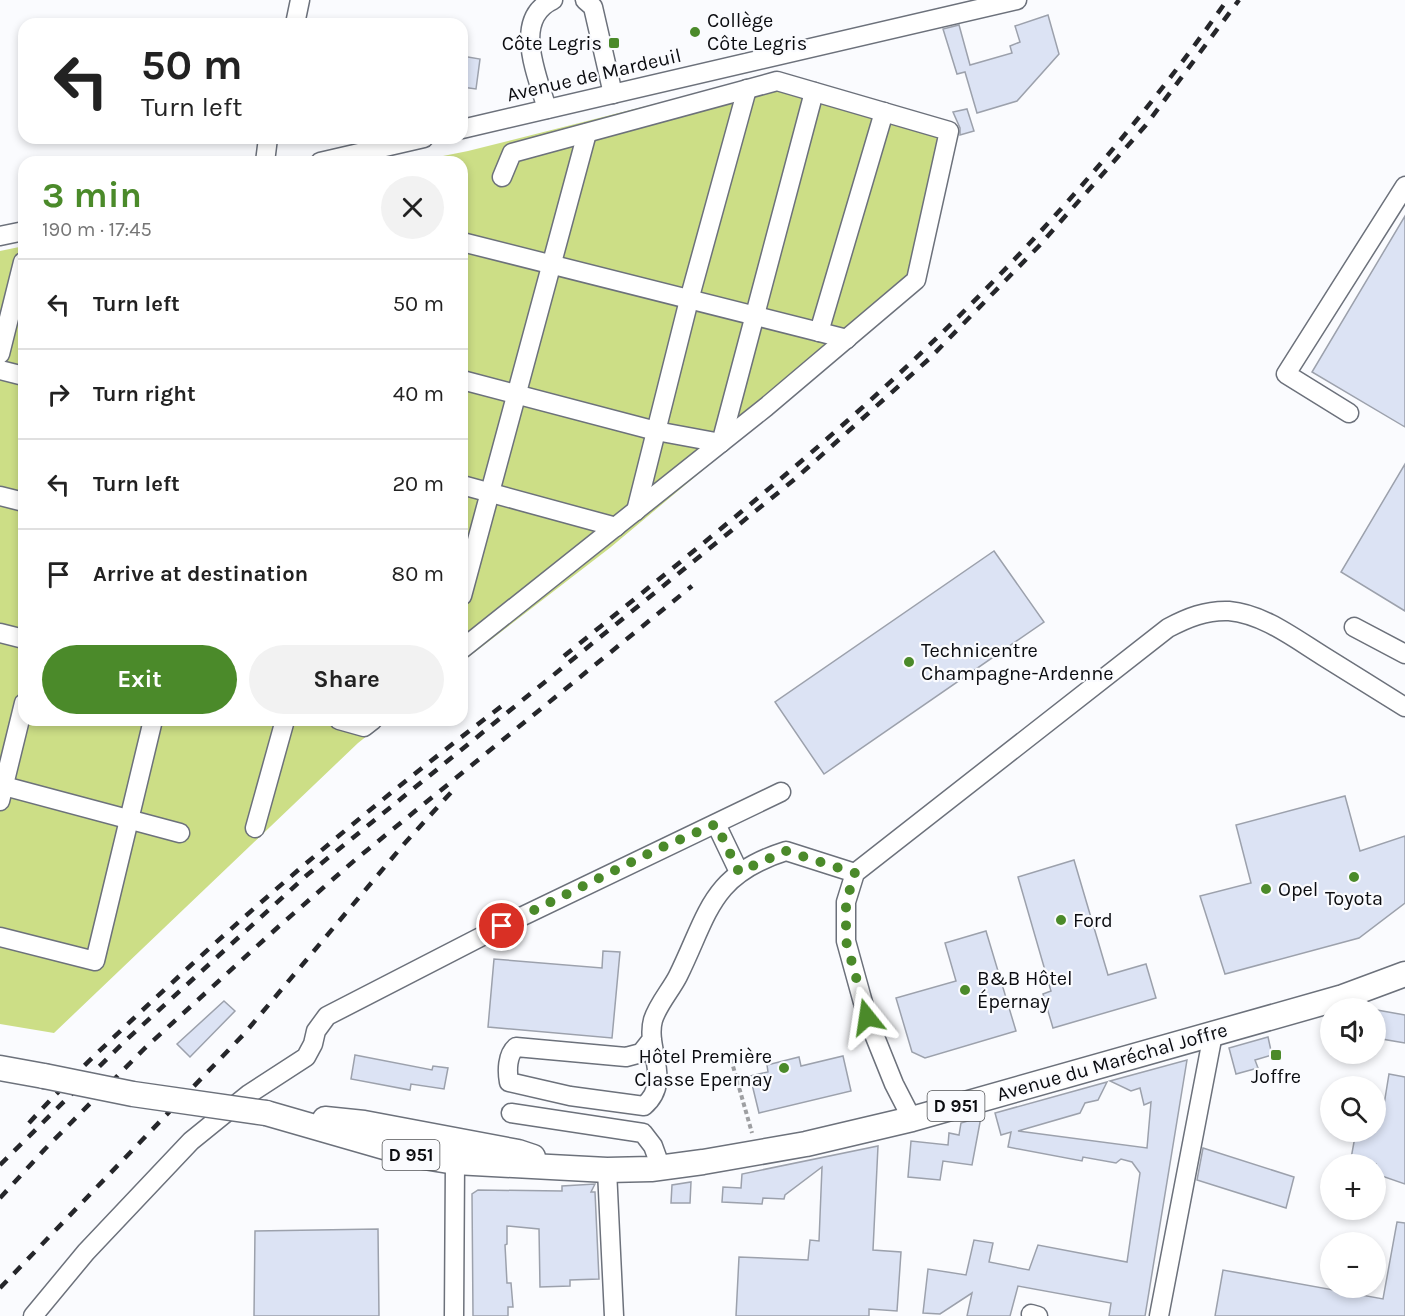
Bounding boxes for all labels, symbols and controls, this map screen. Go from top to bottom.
place label: Collège Côte Legris [707,9,807,55]
marker: Collège Côte Legris [688,25,702,39]
place label: Côte Legris [502,32,602,55]
marker: Côte Legris [607,36,621,50]
text: 50 m [141,40,243,90]
icon: left [42,42,120,120]
street label: Avenue de Mardeuil [504,44,684,106]
text: Turn left [141,91,242,123]
text: 3 min [42,174,142,216]
button: close [381,176,444,239]
text: 190 m · 17:45 [42,218,152,241]
icon: left [42,288,75,321]
text: Turn left [93,291,180,317]
text: 50 m [393,291,444,317]
icon: right [42,378,75,411]
text: Turn right [93,381,196,407]
text: 40 m [393,381,444,407]
icon: left [42,468,75,501]
text: Turn left [93,471,180,497]
text: 20 m [392,471,444,497]
icon: arrive [42,558,75,591]
text: Arrive at destination [93,561,308,587]
text: 80 m [392,561,444,587]
place label: Technicentre Champagne-Ardenne [921,639,1114,685]
button: Exit [42,645,237,714]
button: Share [249,645,444,714]
marker: Technicentre Champagne-Ardenne [902,655,916,669]
marker: Toyota [1347,870,1361,884]
place label: Opel [1278,878,1318,901]
marker: Opel [1259,882,1273,896]
place label: Toyota [1325,887,1383,910]
pin [476,900,527,951]
icon: arrive [485,909,518,942]
place label: Ford [1073,909,1113,932]
marker: Ford [1054,913,1068,927]
place label: B&B Hôtel Épernay [977,967,1073,1013]
marker: B&B Hôtel Épernay [958,983,972,997]
position arrow [835,985,899,1049]
map controls [1320,998,1386,1298]
button: sound [1320,998,1386,1064]
street label: Avenue du Maréchal Joffre [994,1018,1230,1106]
place label: Hôtel Première Classe Epernay [634,1045,772,1091]
marker: Joffre [1269,1048,1283,1062]
marker: Hôtel Première Classe Epernay [777,1061,791,1075]
place label: Joffre [1251,1065,1301,1088]
button: search [1320,1076,1386,1142]
road number: D 951 [928,1091,984,1121]
road number: D 951 [382,1140,440,1170]
button: + [1320,1154,1386,1220]
button: − [1320,1232,1386,1298]

